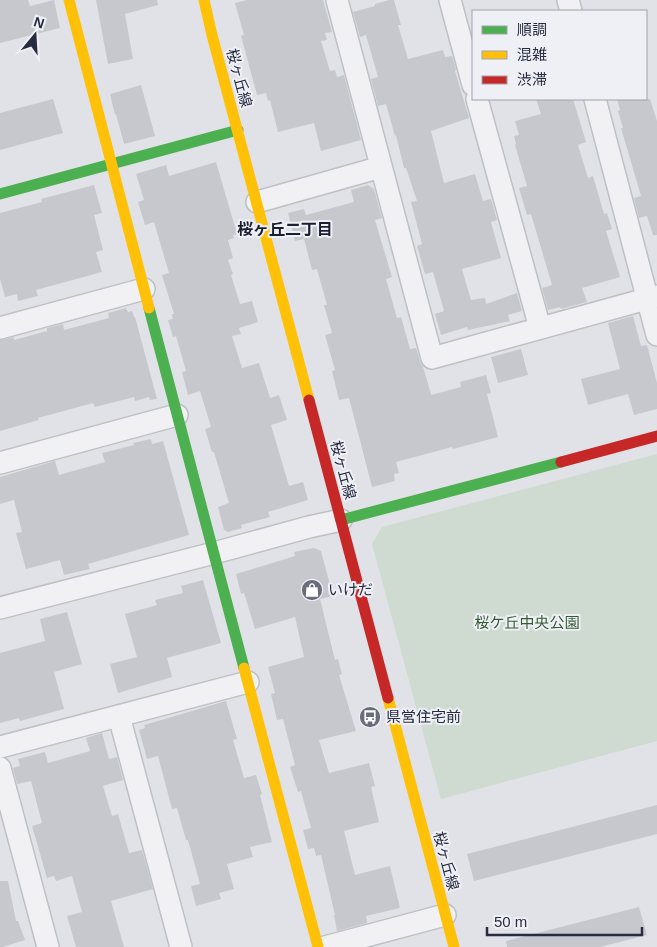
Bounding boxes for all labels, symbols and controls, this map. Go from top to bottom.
north arrow [10,10,60,60]
legend [472,10,647,100]
text: N [32,13,46,32]
text: 順調 [517,21,547,38]
text: 混雑 [517,46,547,63]
street label: 桜ヶ丘線 [224,47,255,109]
text: 渋滞 [517,71,547,88]
district label: 桜ヶ丘二丁目 [237,221,333,238]
street label: 桜ヶ丘線 [328,439,359,501]
shop icon: いけだ [300,578,324,602]
place label: いけだ [328,581,373,598]
park label: 桜ケ丘中央公園 [474,614,580,631]
bus stop icon: 県営住宅前 [358,705,382,729]
place label: 県営住宅前 [386,708,461,725]
street label: 桜ヶ丘線 [431,830,462,892]
scale bar [487,904,642,936]
text: 50 m [494,913,527,930]

